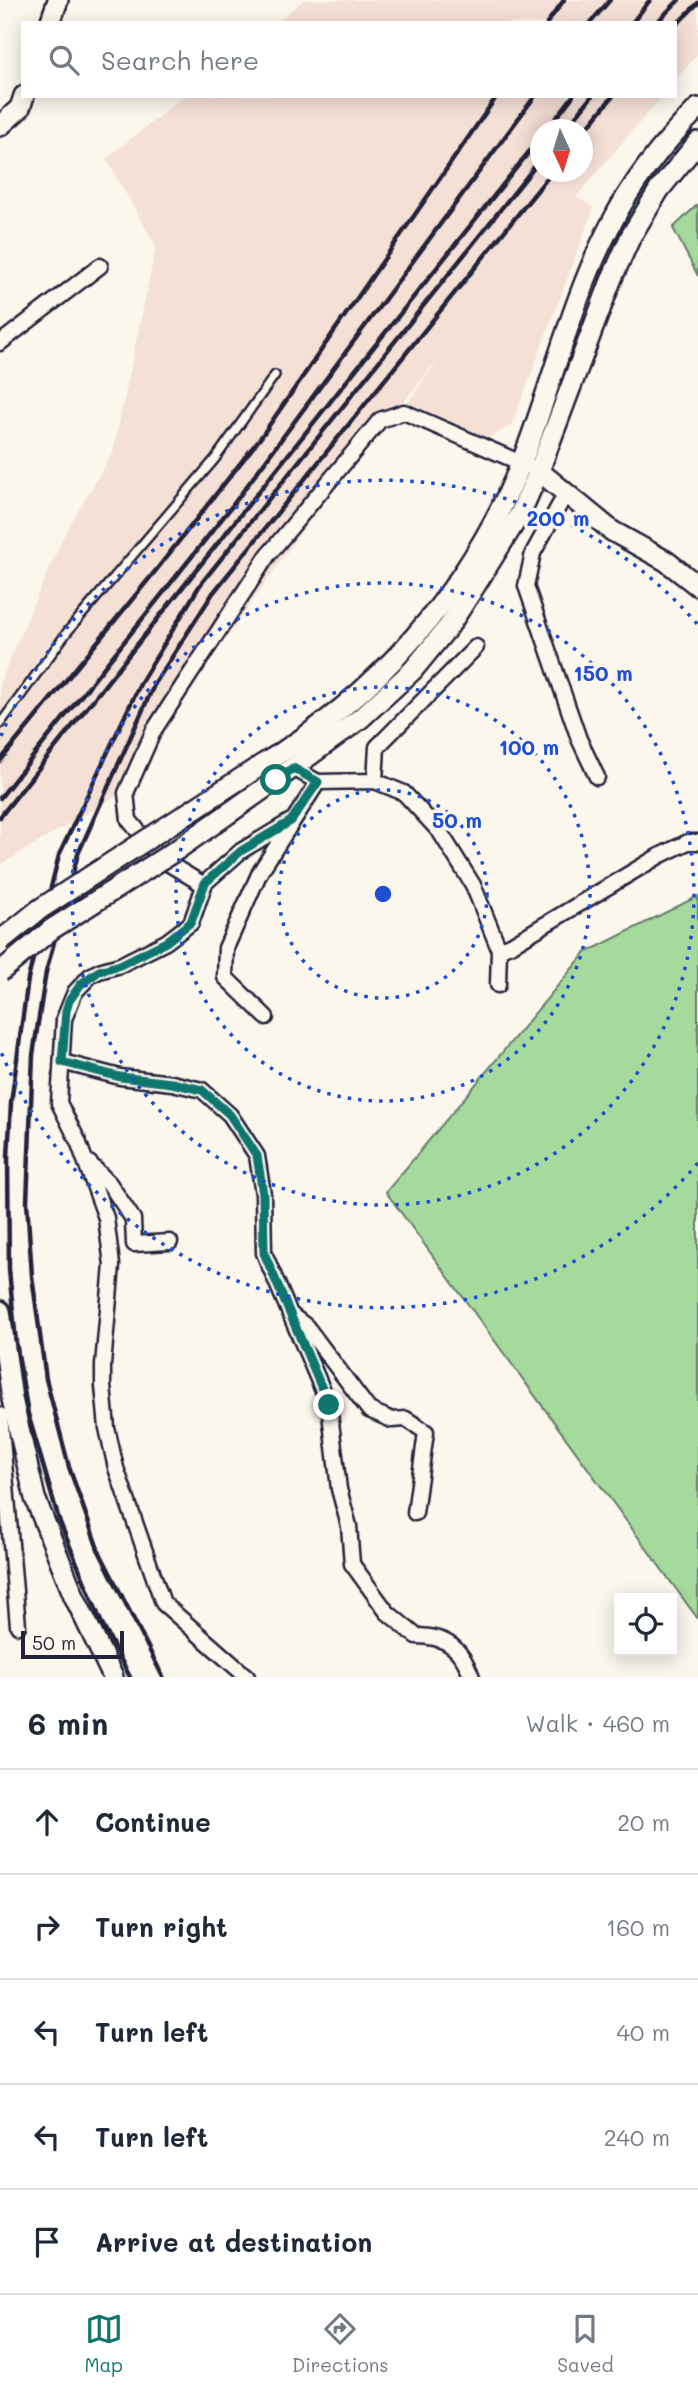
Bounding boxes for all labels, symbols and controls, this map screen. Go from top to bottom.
search box [21,21,677,98]
icon: search [45,41,83,79]
text: Search here [101,43,259,77]
north arrow [530,119,593,182]
text: 200 m [527,504,589,531]
text: 150 m [573,659,633,686]
text: 100 m [499,733,559,760]
route start [260,764,291,795]
text: 50 m [432,806,482,833]
centre of rings [371,882,395,906]
route end [313,1389,344,1420]
map controls [614,1593,677,1656]
button: locate [614,1593,677,1656]
scale bar [21,1628,124,1660]
text: 50 m [32,1630,76,1655]
text: 6 min [28,1703,108,1743]
text: Walk · 460 m [525,1708,670,1738]
icon: ahead [28,1803,66,1841]
text: Continue [95,1805,211,1839]
text: 20 m [617,1807,670,1837]
icon: right [28,1908,66,1946]
text: Turn right [95,1910,228,1944]
text: 160 m [606,1912,670,1942]
icon: left [28,2013,66,2051]
text: Turn left [95,2015,208,2049]
text: 40 m [617,2017,670,2047]
icon: left [28,2118,66,2156]
text: Turn left [95,2120,208,2154]
text: 240 m [604,2122,670,2152]
icon: arrive [28,2223,66,2261]
text: Arrive at destination [95,2225,372,2259]
tab: Map [84,2310,123,2377]
tab: Directions [292,2310,388,2377]
tab: Saved [557,2310,614,2377]

